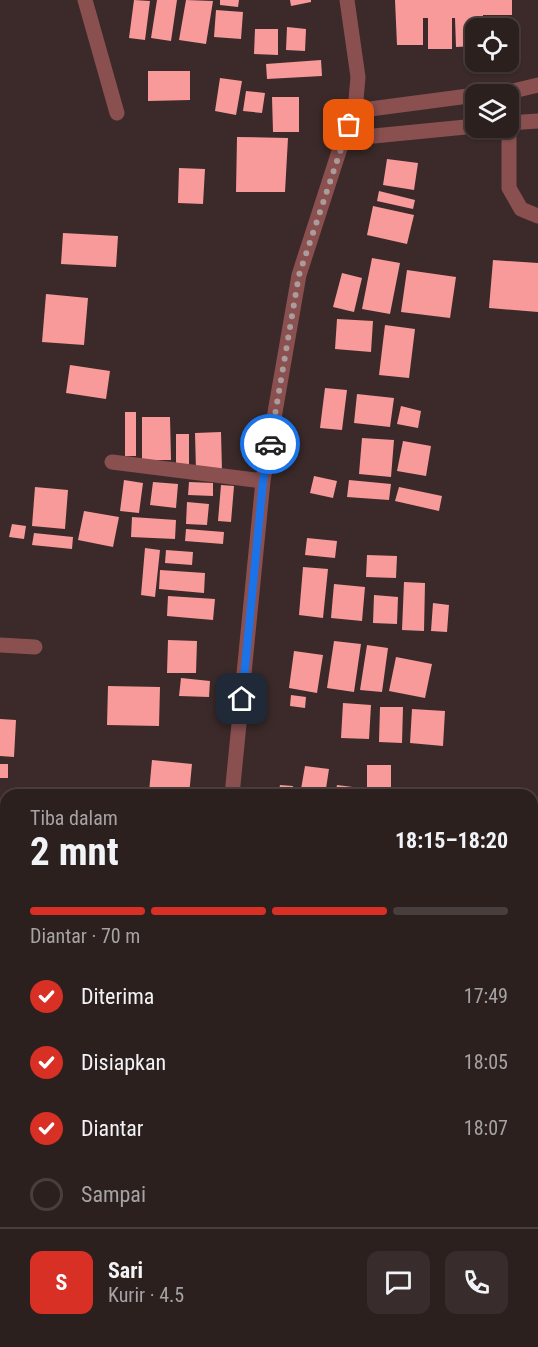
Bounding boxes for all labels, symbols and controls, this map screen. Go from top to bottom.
map controls [465,18,519,138]
button: locate [465,18,519,72]
button: layers [465,84,519,138]
pin [323,99,374,150]
icon: bag [332,108,365,141]
courier [240,414,300,474]
icon: car [254,428,287,461]
pin [216,673,267,724]
icon: home [225,682,258,715]
text: Tiba dalam [30,806,118,830]
text: 18:15–18:20 [395,828,508,853]
text: 2 mnt [30,829,119,875]
text: Diantar · 70 m [30,924,140,948]
icon: check [30,980,63,1013]
text: Diterima [81,984,154,1009]
text: 17:49 [464,984,508,1008]
icon: check [30,1046,63,1079]
text: Disiapkan [81,1050,166,1075]
text: 18:05 [464,1050,508,1074]
icon: check [30,1112,63,1145]
text: Diantar [81,1116,144,1141]
text: 18:07 [464,1116,508,1140]
text: Sampai [81,1182,146,1207]
button: chat [367,1251,430,1314]
button: phone [445,1251,508,1314]
text: Sari [108,1258,143,1283]
text: S [56,1270,67,1295]
text: Kurir · 4.5 [108,1283,184,1307]

